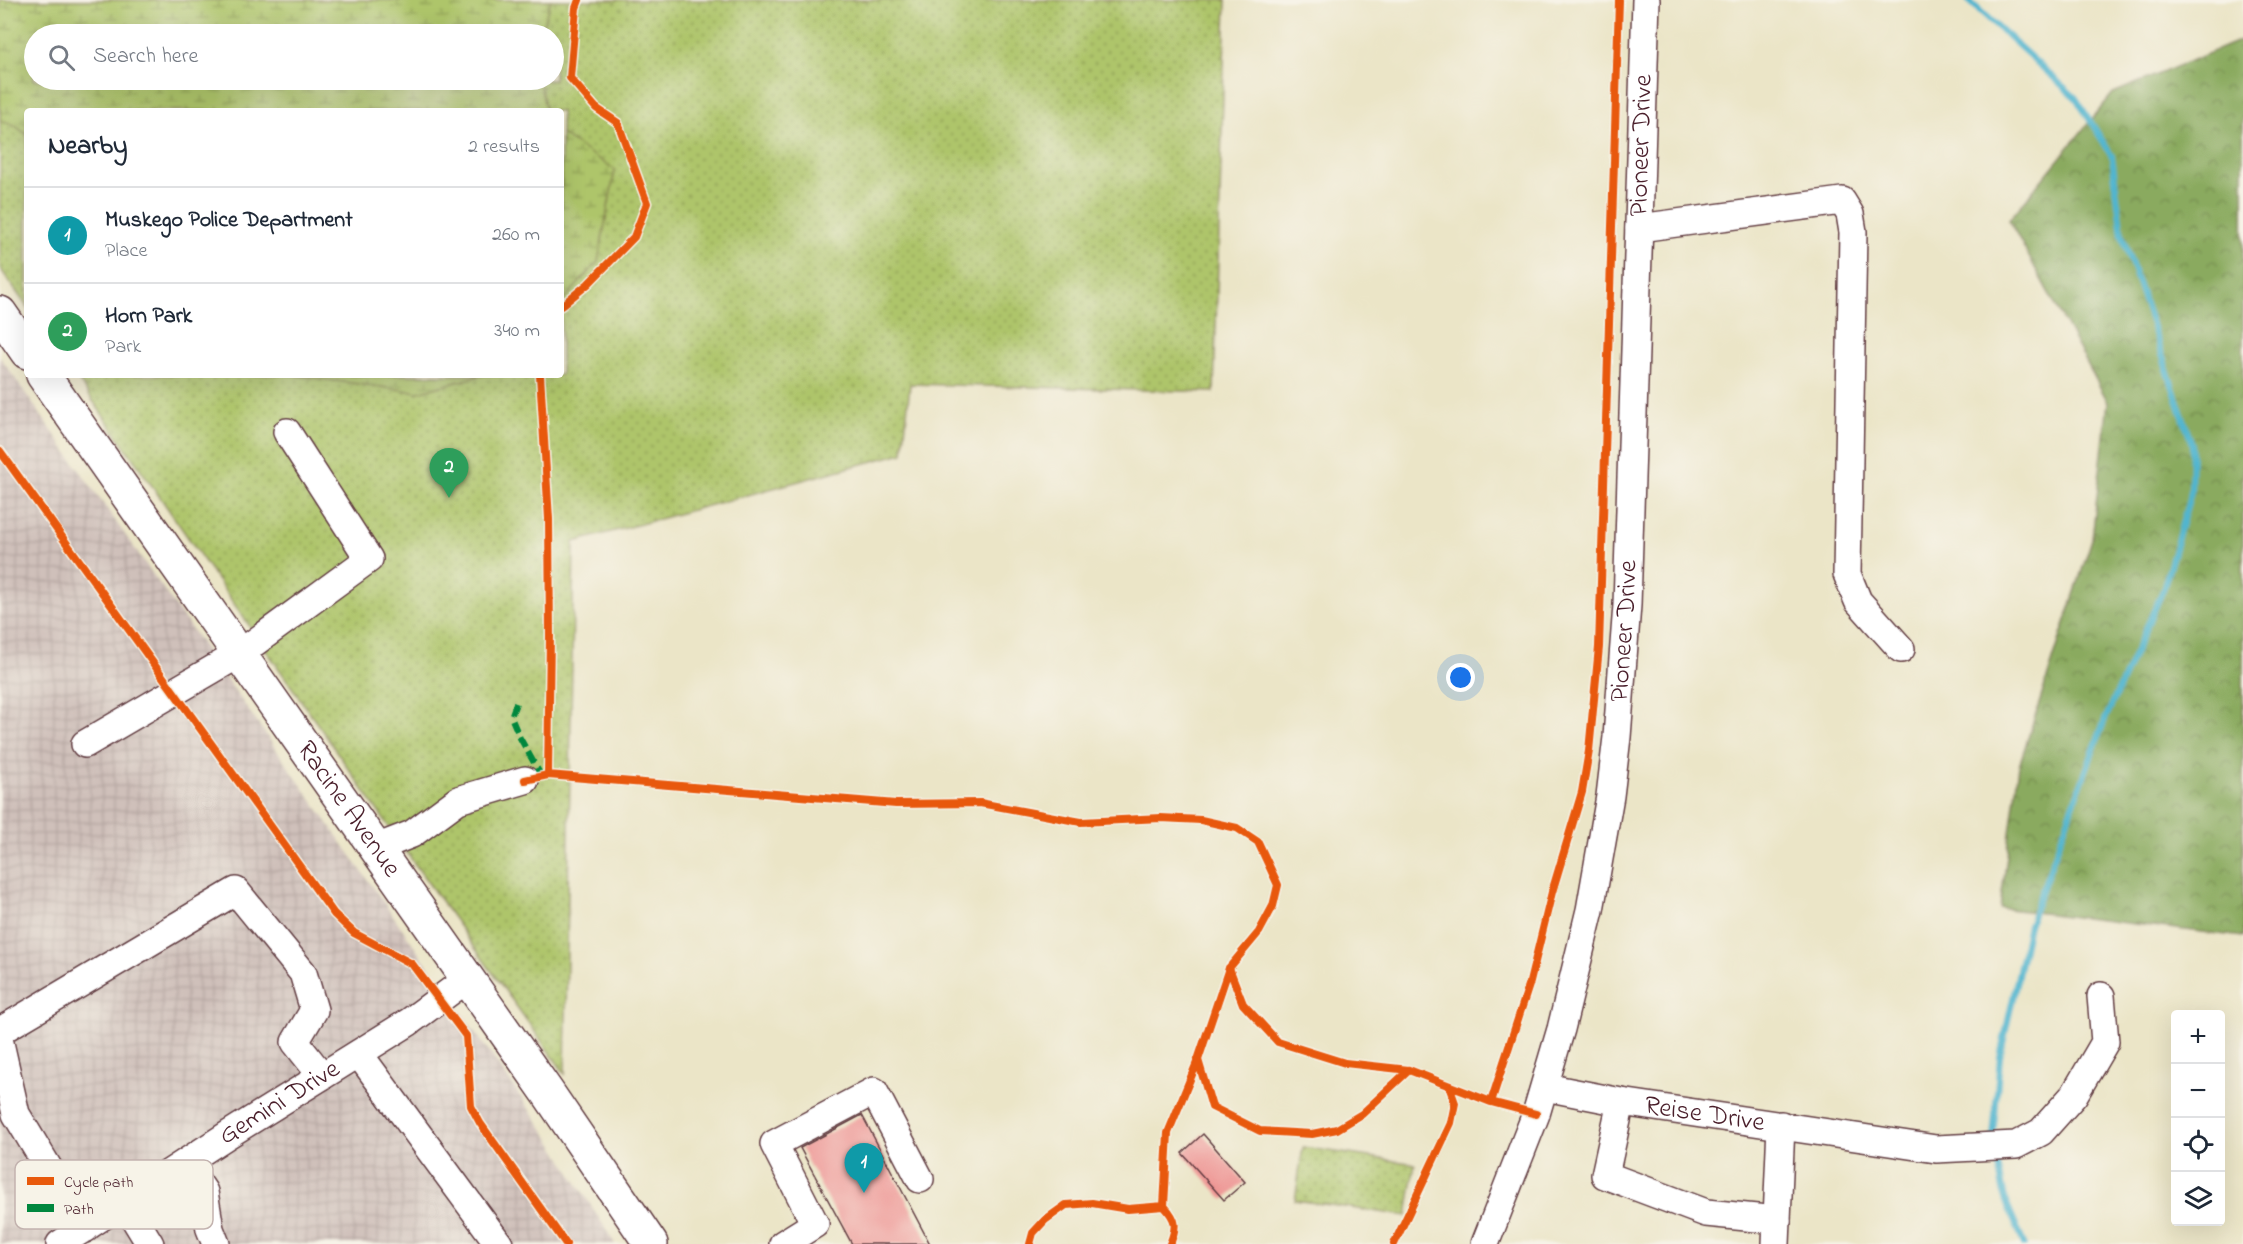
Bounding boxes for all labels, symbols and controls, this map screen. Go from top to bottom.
search box [24,24,564,90]
icon: search [45,41,78,74]
text: Search here [93,41,198,73]
street label: Pioneer Drive [1620,73,1663,217]
text: Nearby [48,128,127,166]
text: 2 results [468,133,540,162]
text: Muskego Police Department [105,205,353,237]
text: 1 [64,221,71,250]
text: 260 m [492,221,540,250]
text: Place [105,237,147,266]
text: Horn Park [105,301,192,333]
text: 2 [63,317,72,346]
text: 340 m [494,317,540,346]
text: Park [105,333,141,362]
pin: 2 [430,448,468,498]
street label: Pioneer Drive [1600,559,1648,703]
your location [1446,663,1475,692]
street label: Racine Avenue [287,733,411,886]
map controls [2171,1010,2225,1226]
button: + [2171,1010,2225,1064]
street label: Gemini Drive [211,1050,348,1155]
button: − [2171,1064,2225,1118]
street label: Reise Drive [1642,1086,1768,1143]
button: locate [2171,1118,2225,1172]
pin: 1 [844,1144,884,1193]
legend [15,1160,213,1229]
text: Cycle path [64,1171,133,1195]
button: layers [2171,1172,2225,1226]
text: Path [64,1198,94,1222]

